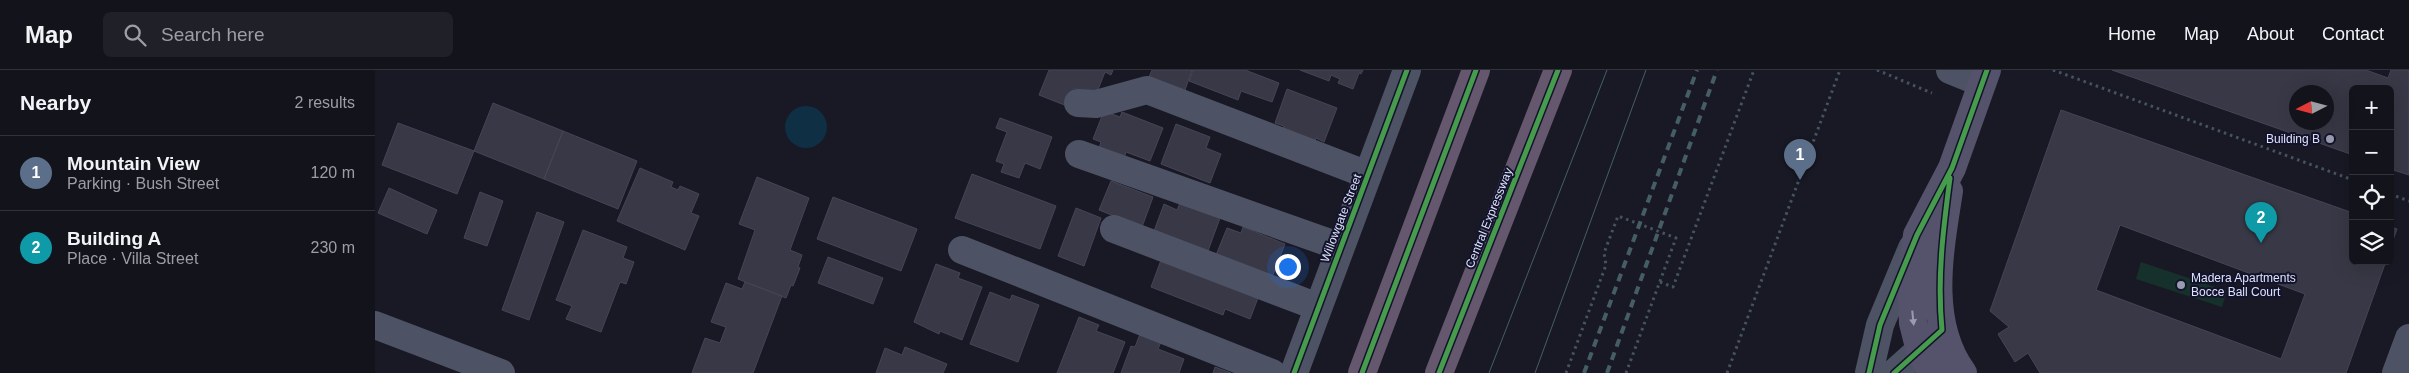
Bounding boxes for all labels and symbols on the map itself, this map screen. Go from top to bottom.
north arrow [2289,85,2334,130]
place label: Building B [2266,132,2320,146]
marker: Building B [2324,133,2336,145]
pin: 1 [1784,139,1816,180]
street label: Central Expressway [1463,166,1515,270]
street label: Willowgate Street [1318,171,1365,264]
pin: 2 [2245,202,2277,243]
your location [1275,254,1301,280]
place label: Madera Apartments Bocce Ball Court [2191,271,2296,299]
marker: Madera Apartments Bocce Ball Court [2175,279,2187,291]
one-way arrow [1910,311,1918,327]

